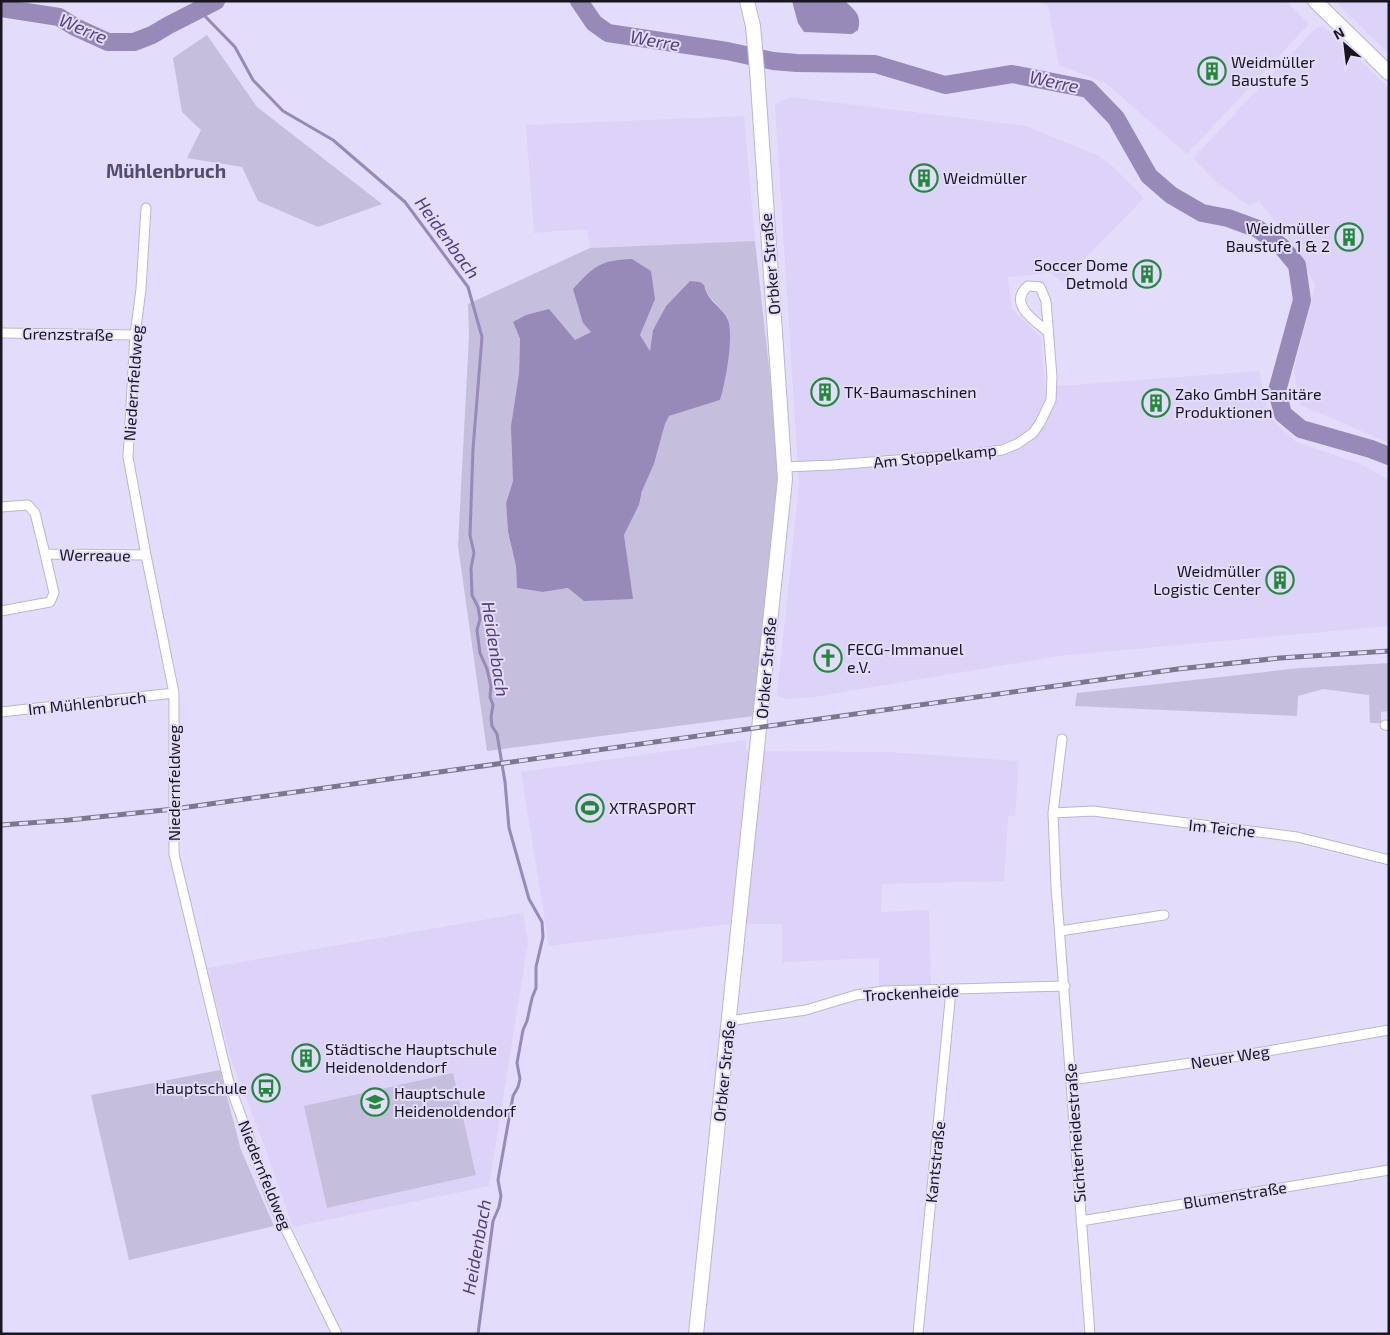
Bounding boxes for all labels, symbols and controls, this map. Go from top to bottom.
water label: Werre [56,8,111,48]
north arrow [1320,20,1370,70]
text: N [1330,23,1347,43]
water label: Werre [629,25,682,55]
place label: Weidmüller Baustufe 5 [1231,52,1316,89]
building icon: Weidmüller Baustufe 5 [1197,56,1227,86]
water label: Werre [1027,65,1081,97]
district label: Mühlenbruch [106,159,226,182]
building icon: Weidmüller [909,163,939,193]
place label: Weidmüller [943,168,1028,187]
water label: Heidenbach [411,192,485,283]
street label: Orbker Straße [756,212,783,316]
place label: Weidmüller Baustufe 1 & 2 [1226,218,1331,255]
building icon: Weidmüller Baustufe 1 & 2 [1334,222,1364,252]
place label: Soccer Dome Detmold [1034,255,1128,292]
building icon: Soccer Dome Detmold [1132,259,1162,289]
street label: Grenzstraße [22,323,114,344]
street label: Niedernfeldweg [119,324,146,442]
building icon: TK-Baumaschinen [810,377,840,407]
place label: TK-Baumaschinen [844,382,977,401]
place label: Zako GmbH Sanitäre Produktionen [1175,384,1322,421]
building icon: Zako GmbH Sanitäre Produktionen [1141,388,1171,418]
street label: Am Stoppelkamp [872,440,997,471]
street label: Werreaue [59,544,131,565]
place label: Weidmüller Logistic Center [1153,561,1262,598]
building icon: Weidmüller Logistic Center [1265,565,1295,595]
water label: Heidenbach [478,600,514,698]
street label: Orbker Straße [752,616,779,720]
place label: FECG-Immanuel e.V. [847,639,964,676]
church icon: FECG-Immanuel e.V. [813,643,843,673]
street label: Im Mühlenbruch [27,687,147,718]
street label: Niedernfeldweg [164,725,183,841]
sports icon: XTRASPORT [575,793,605,823]
place label: XTRASPORT [609,798,696,817]
street label: Im Teiche [1188,815,1256,840]
street label: Trockenheide [862,980,960,1005]
street label: Orbker Straße [709,1019,738,1123]
place label: Städtische Hauptschule Heidenoldendorf [325,1039,497,1076]
street label: Neuer Weg [1189,1041,1271,1072]
building icon: Städtische Hauptschule Heidenoldendorf [291,1043,321,1073]
street label: Sichterheidestraße [1060,1063,1089,1203]
bus stop icon: Hauptschule [251,1073,281,1103]
place label: Hauptschule [155,1078,247,1097]
place label: Hauptschule Heidenoldendorf [394,1083,517,1120]
school or university icon: Hauptschule Heidenoldendorf [360,1087,390,1117]
street label: Niedernfeldweg [235,1117,296,1232]
street label: Kantstraße [921,1120,948,1204]
street label: Blumenstraße [1182,1177,1288,1212]
water label: Heidenbach [457,1198,495,1296]

